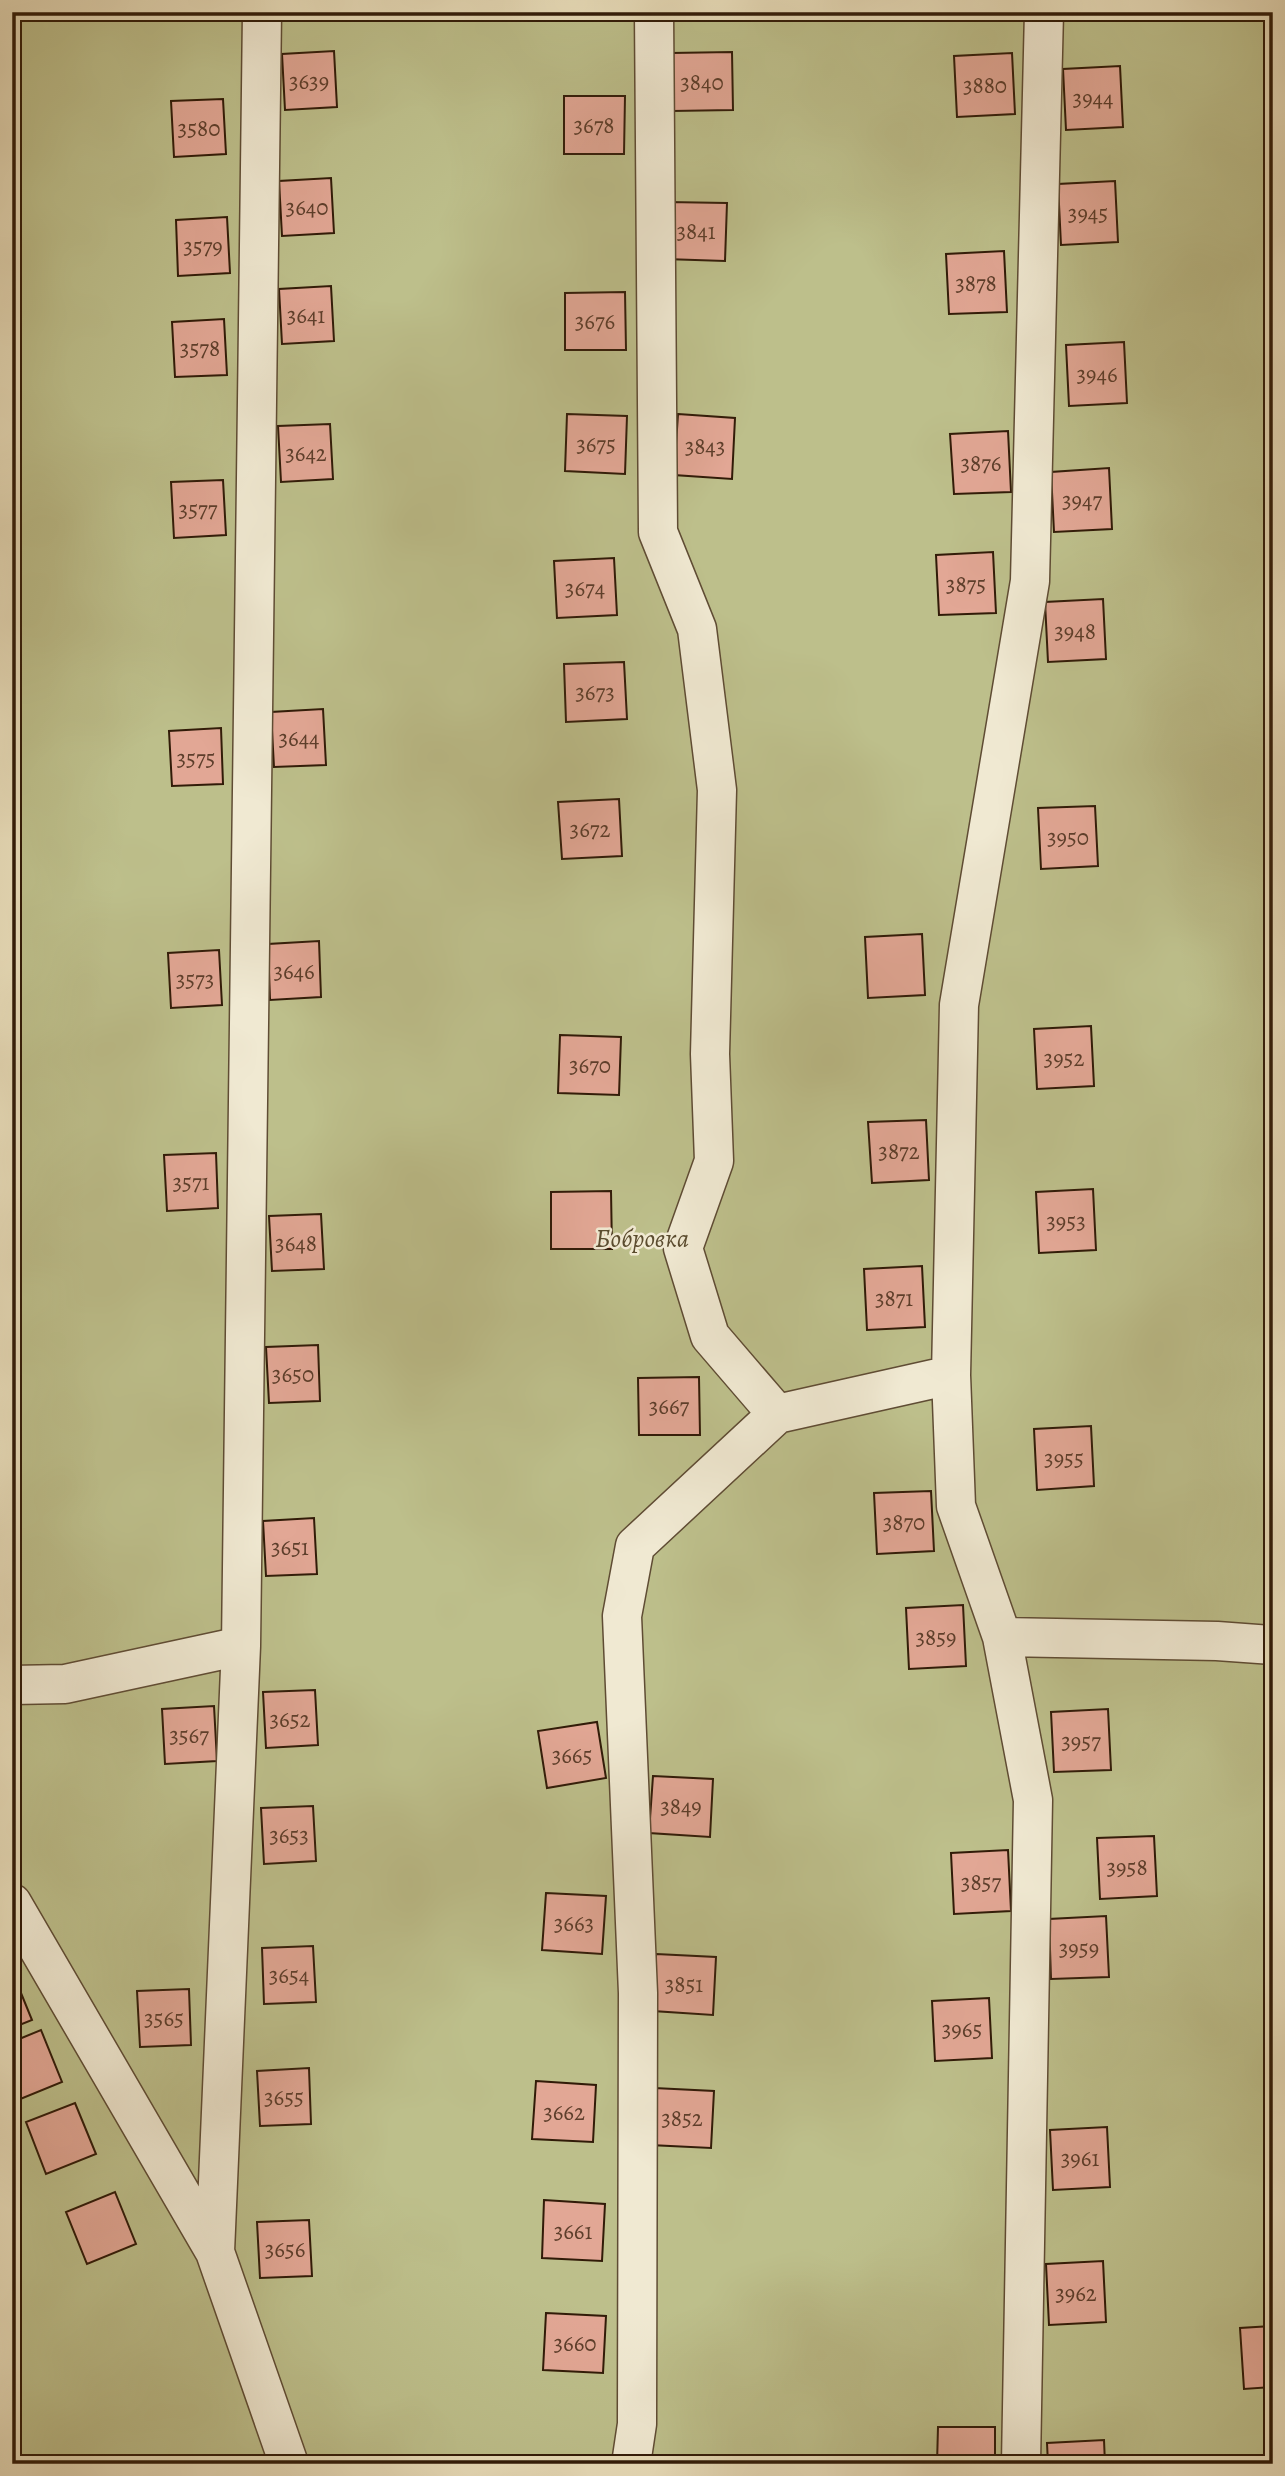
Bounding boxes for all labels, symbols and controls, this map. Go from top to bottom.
house number: 3639 [289,66,329,97]
house number: 3840 [680,67,724,98]
house number: 3880 [963,70,1007,101]
house number: 3944 [1073,83,1113,114]
house number: 3678 [573,110,615,141]
house number: 3580 [178,113,220,144]
house number: 3640 [286,192,328,223]
house number: 3945 [1068,198,1108,229]
house number: 3841 [676,216,716,247]
house number: 3579 [183,231,223,262]
house number: 3878 [955,268,997,299]
house number: 3641 [287,300,325,331]
house number: 3676 [575,306,615,337]
house number: 3578 [180,333,220,364]
house number: 3946 [1076,359,1118,390]
house number: 3675 [576,429,616,460]
house number: 3843 [685,431,725,462]
house number: 3642 [285,438,327,469]
house number: 3876 [960,448,1002,479]
house number: 3947 [1062,485,1102,516]
house number: 3577 [179,494,218,525]
house number: 3875 [946,569,986,600]
house number: 3674 [565,573,605,604]
house number: 3948 [1054,616,1096,647]
house number: 3673 [575,677,615,708]
house number: 3644 [278,723,320,754]
house number: 3575 [176,743,216,774]
house number: 3672 [570,814,610,845]
house number: 3950 [1047,822,1089,853]
house number: 3646 [273,956,315,987]
house number: 3573 [176,964,214,995]
house number: 3952 [1044,1043,1084,1074]
house number: 3670 [569,1050,611,1081]
house number: 3872 [878,1136,920,1167]
house number: 3571 [173,1167,210,1198]
house number: 3953 [1046,1206,1086,1237]
park label: Бобровка [595,1221,689,1256]
house number: 3648 [275,1228,317,1259]
house number: 3871 [875,1283,913,1314]
house number: 3650 [272,1359,314,1390]
house number: 3667 [649,1391,690,1422]
house number: 3955 [1044,1443,1084,1474]
house number: 3870 [883,1507,925,1538]
house number: 3651 [271,1532,309,1563]
house number: 3859 [915,1622,957,1653]
house number: 3652 [269,1704,311,1735]
house number: 3567 [169,1720,209,1751]
house number: 3957 [1061,1726,1101,1757]
house number: 3665 [552,1740,592,1771]
house number: 3849 [660,1791,702,1822]
house number: 3653 [269,1820,309,1851]
house number: 3958 [1106,1852,1148,1883]
house number: 3857 [961,1867,1001,1898]
house number: 3663 [554,1908,594,1939]
house number: 3959 [1059,1933,1099,1964]
house number: 3654 [269,1960,309,1991]
house number: 3851 [665,1969,703,2000]
house number: 3565 [144,2003,184,2034]
house number: 3965 [942,2014,982,2045]
house number: 3655 [264,2082,304,2113]
house number: 3662 [543,2097,585,2128]
house number: 3852 [661,2103,703,2134]
house number: 3961 [1061,2143,1099,2174]
house number: 3661 [554,2216,592,2247]
house number: 3656 [265,2234,305,2265]
house number: 3962 [1055,2278,1097,2309]
house number: 3660 [553,2328,597,2359]

